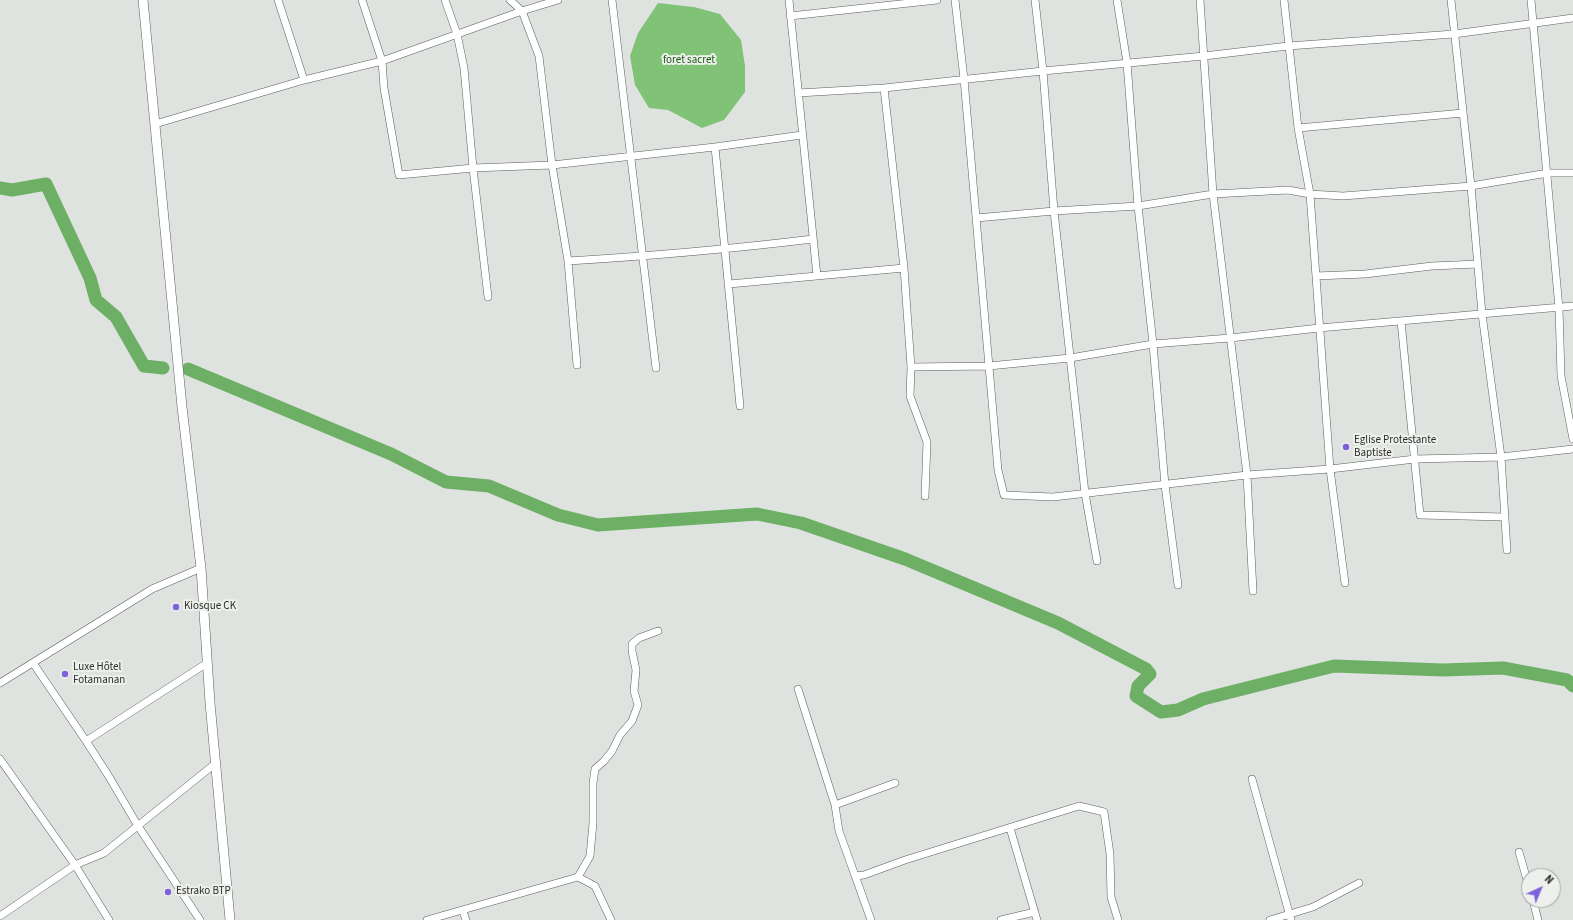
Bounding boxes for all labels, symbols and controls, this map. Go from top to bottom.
park label: foret sacret [663,54,715,68]
place label: Eglise Protestante Baptiste [1354,434,1436,460]
marker: Eglise Protestante Baptiste [1341,442,1351,452]
place label: Kiosque CK [184,600,236,614]
marker: Kiosque CK [171,602,181,612]
place label: Luxe Hôtel Fotamanan [73,661,125,687]
marker: Luxe Hôtel Fotamanan [60,669,70,679]
north arrow [1521,868,1561,908]
text: N [1541,872,1557,888]
place label: Estrako BTP [176,885,231,899]
marker: Estrako BTP [163,887,173,897]

